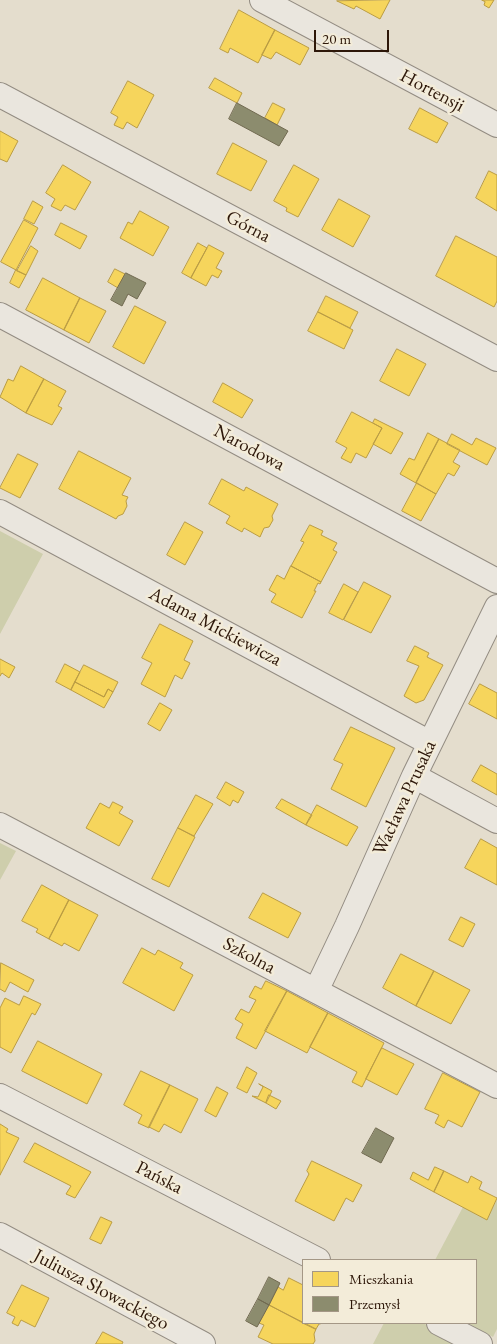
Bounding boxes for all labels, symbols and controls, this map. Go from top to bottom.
scale bar [317,20,392,52]
text: 20 m [322,29,351,48]
street label: Hortensji [396,65,468,117]
street label: Górna [222,206,274,248]
street label: Narodowa [209,420,289,476]
street label: Adama Mickiewicza [145,583,285,671]
street label: Wacława Prusaka [368,737,442,859]
street label: Szkolna [219,933,279,979]
street label: Pańska [132,1157,186,1199]
street label: Juliusza Słowackiego [29,1245,173,1335]
legend [302,1259,477,1324]
text: Mieszkania [349,1269,413,1288]
text: Przemysł [349,1294,400,1313]

